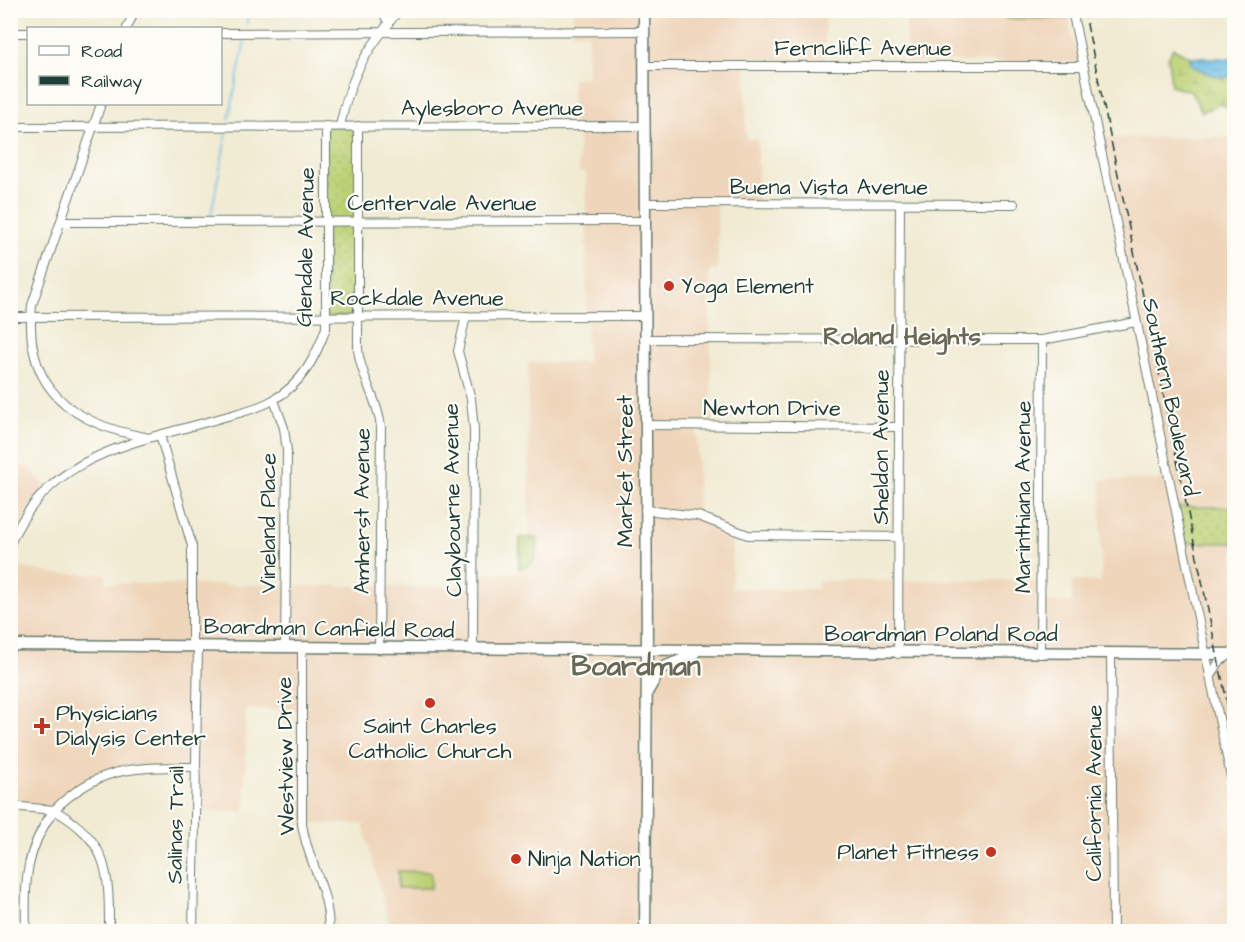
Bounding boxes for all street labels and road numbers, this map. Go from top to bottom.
street label: Ferncliff Avenue [774,33,952,64]
street label: Aylesboro Avenue [401,93,583,125]
street label: Glendale Avenue [289,167,323,327]
street label: Buena Vista Avenue [730,172,928,203]
street label: Centervale Avenue [347,188,537,219]
street label: Rockdale Avenue [330,283,504,314]
street label: Southern Boulevard [1134,295,1206,499]
street label: Sheldon Avenue [866,369,897,525]
street label: Newton Drive [703,393,841,424]
street label: Market Street [610,395,641,547]
street label: Marinthiana Avenue [1008,401,1039,593]
street label: Claybourne Avenue [436,403,471,597]
street label: Amherst Avenue [347,428,378,594]
street label: Vineland Place [253,453,284,593]
street label: Boardman Canfield Road [203,611,455,647]
street label: Boardman Poland Road [824,619,1058,650]
street label: Westview Drive [269,676,303,836]
street label: California Avenue [1079,704,1110,881]
street label: Salinas Trail [159,766,193,884]

